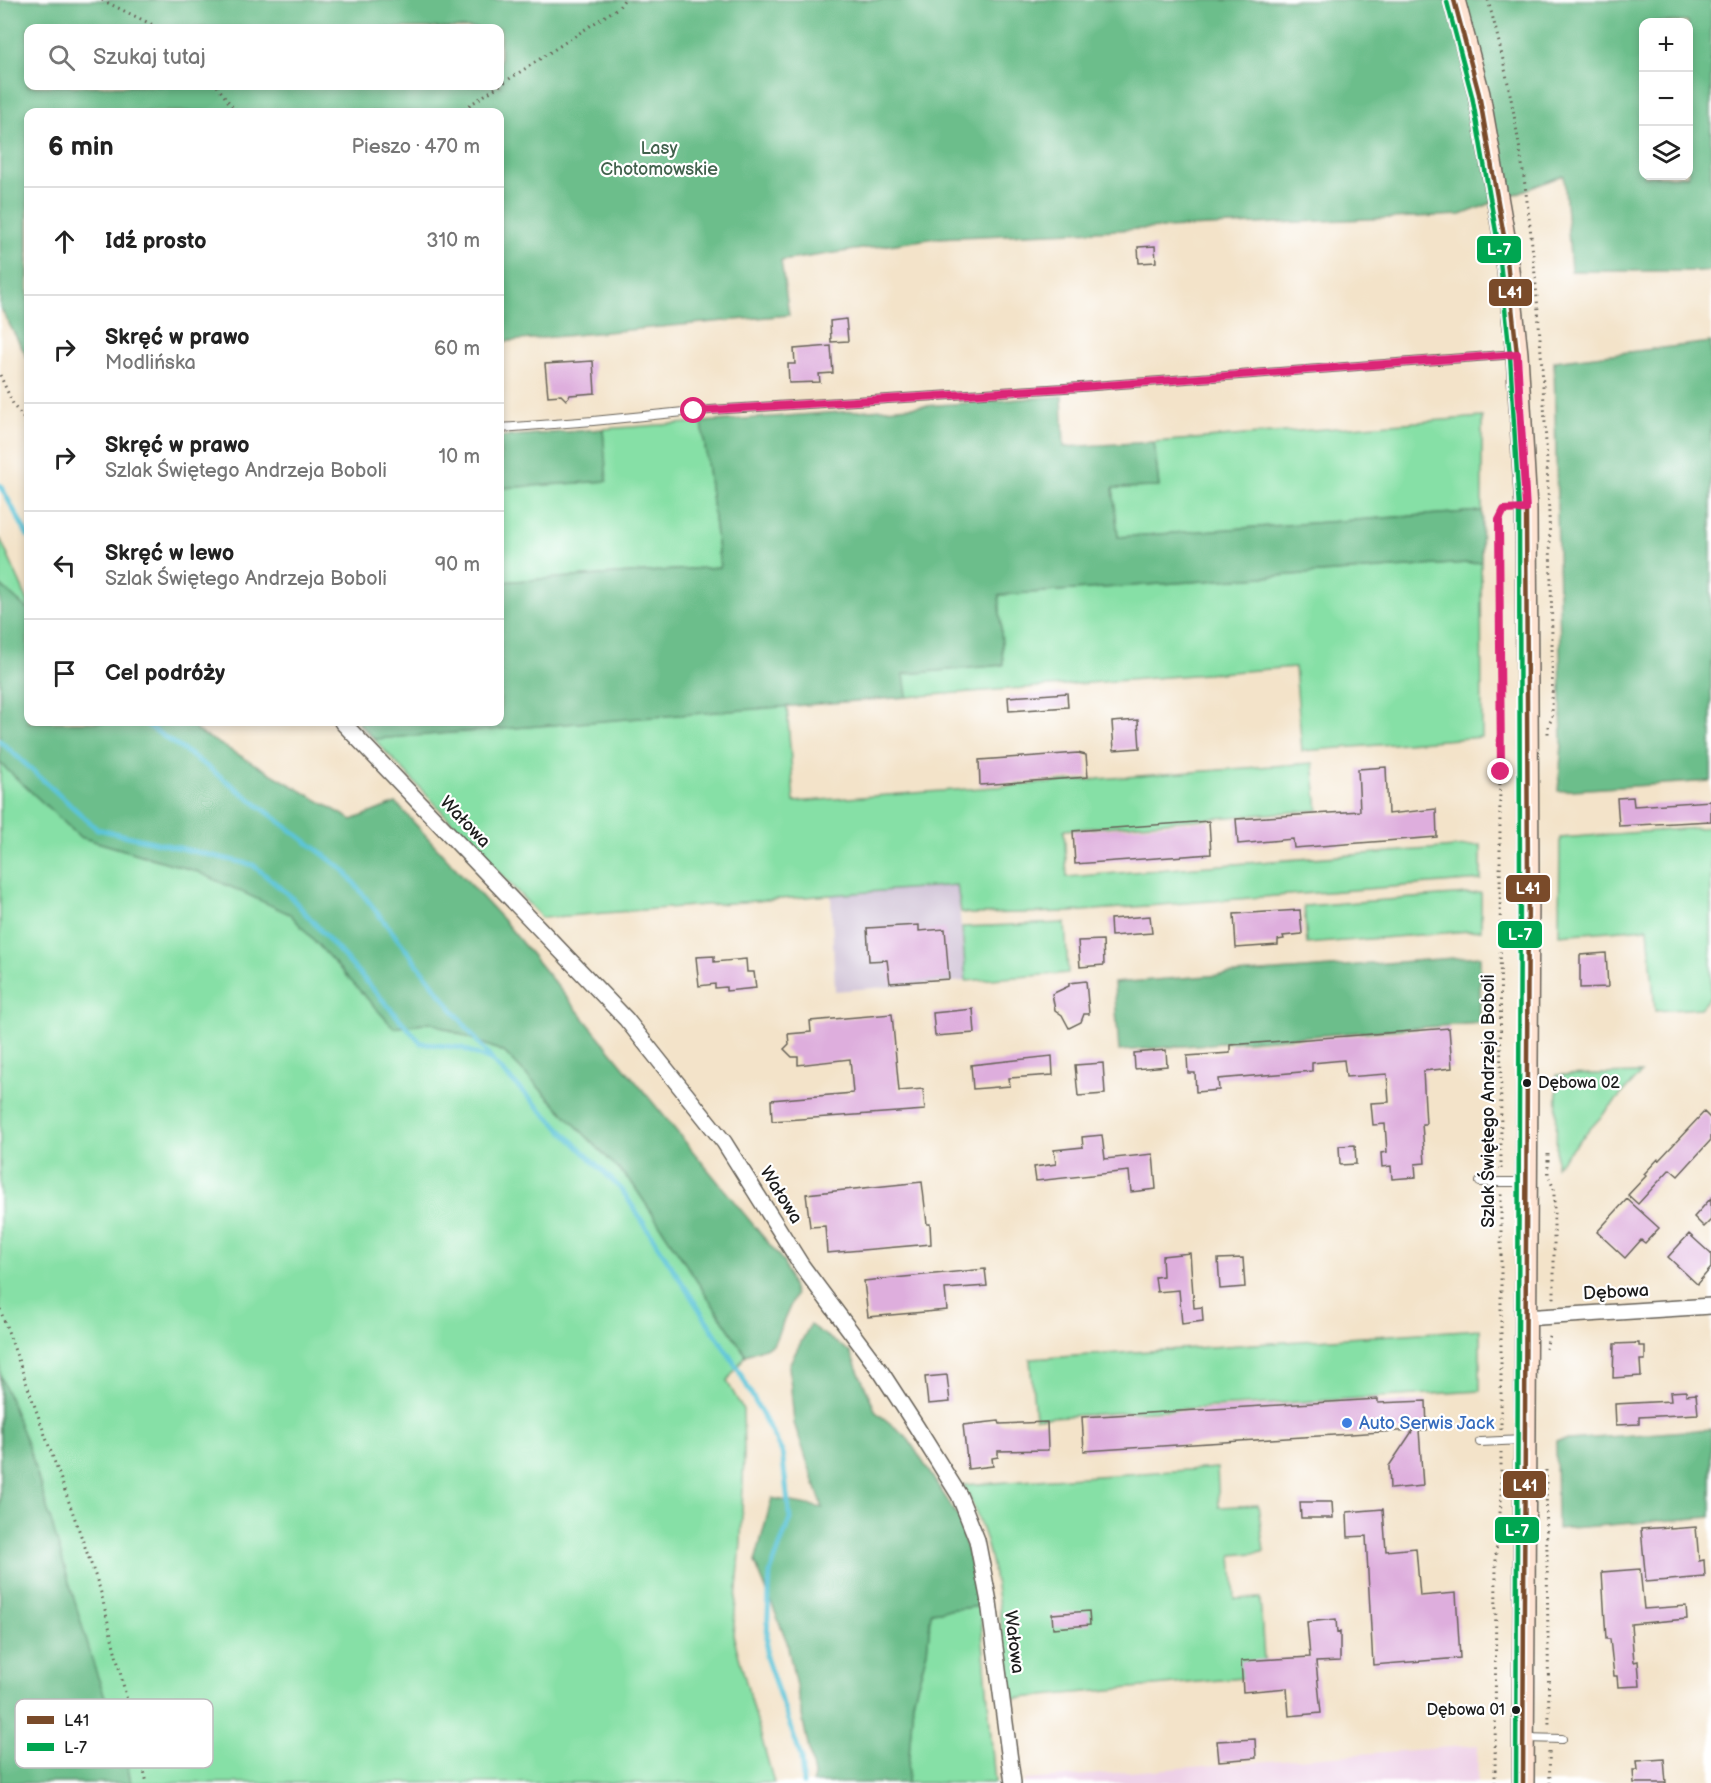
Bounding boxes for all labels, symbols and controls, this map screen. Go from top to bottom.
map controls [1639,18,1693,180]
button: + [1639,18,1693,72]
search box [24,24,504,90]
icon: search [45,41,78,74]
text: Szukaj tutaj [93,44,206,71]
button: − [1639,72,1693,126]
button: layers [1639,126,1693,180]
text: 6 min [48,132,114,163]
text: Pieszo · 470 m [352,135,480,159]
park label: Lasy Chotomowskie [600,138,718,180]
icon: ahead [48,225,81,258]
text: Idź prosto [105,228,207,255]
text: 310 m [426,229,480,253]
line badge: L-7 [1476,235,1522,264]
text: L-7 [1487,241,1511,260]
line badge: L41 [1488,278,1533,307]
text: L41 [1497,284,1523,303]
text: Skręć w prawo [105,324,250,351]
icon: right [48,333,81,366]
text: 60 m [434,337,480,361]
text: Modlińska [105,351,196,375]
route start [680,397,706,423]
text: Skręć w prawo [105,432,250,459]
icon: right [48,441,81,474]
text: 10 m [439,445,480,469]
text: Szlak Świętego Andrzeja Boboli [105,459,387,483]
text: Skręć w lewo [105,540,234,567]
icon: left [48,549,81,582]
text: 90 m [435,553,480,577]
text: Szlak Świętego Andrzeja Boboli [105,567,387,591]
icon: arrive [48,657,81,690]
text: Cel podróży [105,660,225,687]
route end [1487,758,1513,784]
street label: Wałowa [435,792,495,852]
line badge: L41 [1505,874,1551,903]
text: L41 [1515,880,1541,899]
line badge: L-7 [1497,920,1543,949]
text: L-7 [1508,926,1532,945]
street label: Szlak Świętego Andrzeja Boboli [1476,974,1499,1228]
place label: Dębowa 02 [1538,1074,1620,1093]
marker: Dębowa 02 [1521,1077,1533,1089]
street label: Wałowa [755,1163,807,1227]
street label: Dębowa [1583,1280,1649,1304]
place label: Auto Serwis Jack [1359,1413,1495,1434]
marker: Auto Serwis Jack [1340,1416,1354,1430]
line badge: L41 [1502,1470,1547,1499]
text: L41 [1512,1477,1538,1496]
line badge: L-7 [1494,1516,1540,1544]
text: L-7 [1505,1522,1529,1541]
street label: Wałowa [1000,1609,1028,1675]
legend [15,1699,213,1768]
place label: Dębowa 01 [1426,1701,1505,1720]
marker: Dębowa 01 [1510,1704,1522,1716]
text: L41 [64,1712,89,1731]
text: L-7 [64,1739,87,1758]

